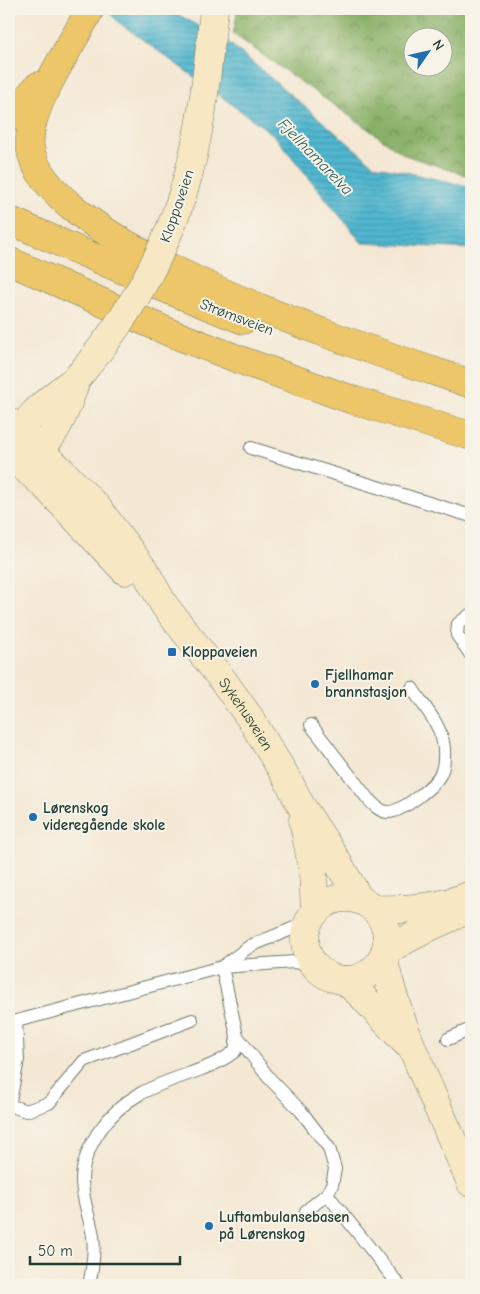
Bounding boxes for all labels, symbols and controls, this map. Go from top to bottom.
north arrow [402,28,452,78]
text: N [429,36,448,54]
water label: Fjellhamarelva [274,115,356,199]
street label: Kloppaveien [156,167,198,245]
street label: Strømsveien [198,295,276,339]
place label: Kloppaveien [182,643,258,661]
marker: Kloppaveien [166,646,178,658]
place label: Fjellhamar brannstasjon [325,666,407,701]
street label: Sykehusveien [215,674,277,754]
marker: Fjellhamar brannstasjon [309,678,321,690]
place label: Lørenskog videregående skole [42,799,165,834]
marker: Lørenskog videregående skole [27,811,39,823]
place label: Luftambulansebasen på Lørenskog [219,1208,349,1243]
marker: Luftambulansebasen på Lørenskog [203,1220,215,1232]
scale bar [30,1234,180,1266]
text: 50 m [38,1242,73,1260]

